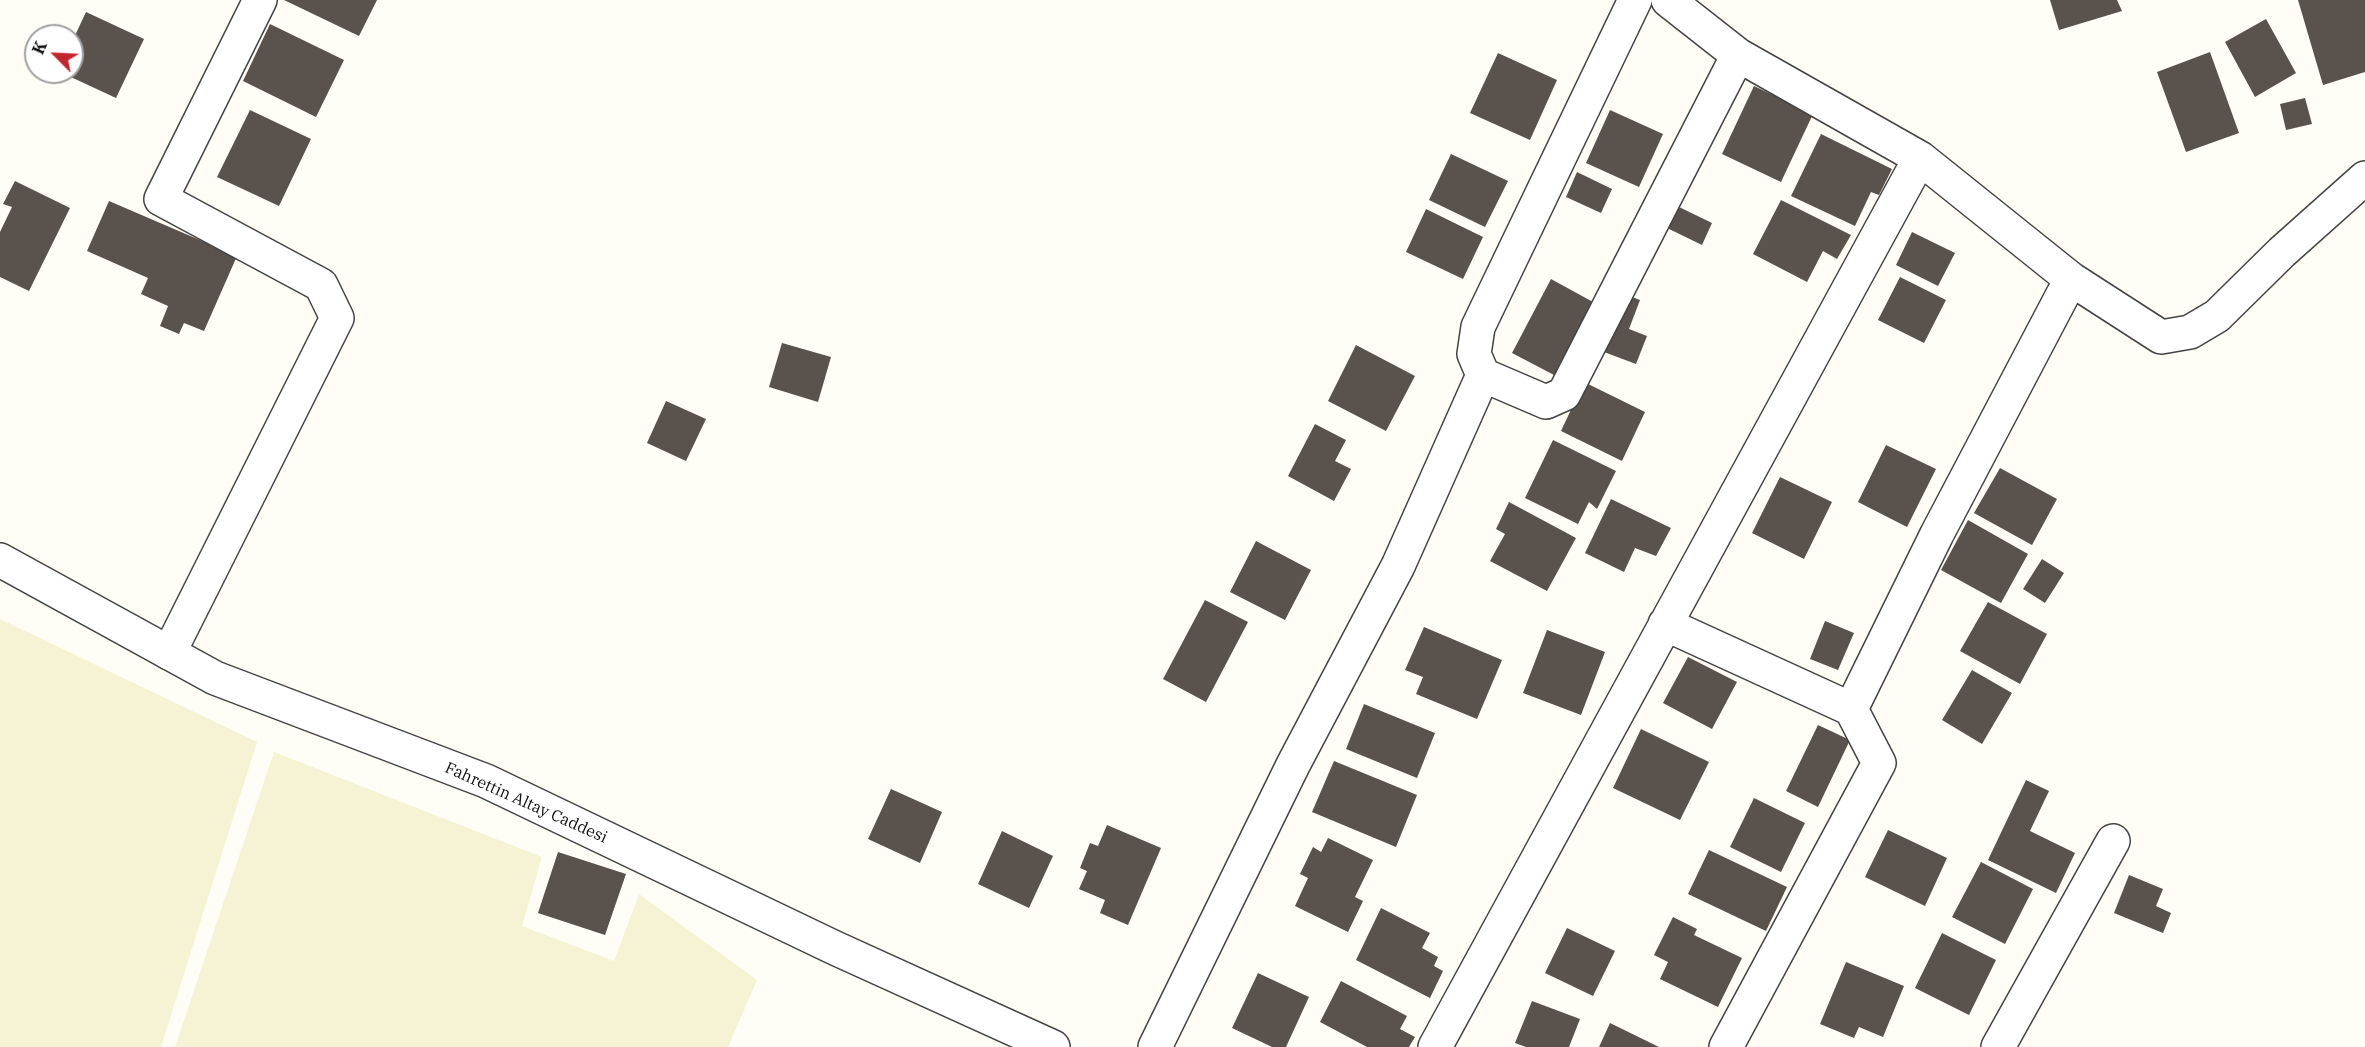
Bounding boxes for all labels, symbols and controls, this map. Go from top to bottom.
north arrow [24,24,84,84]
text: K [28,38,51,57]
street label: Fahrettin Altay Caddesi [442,758,610,848]

